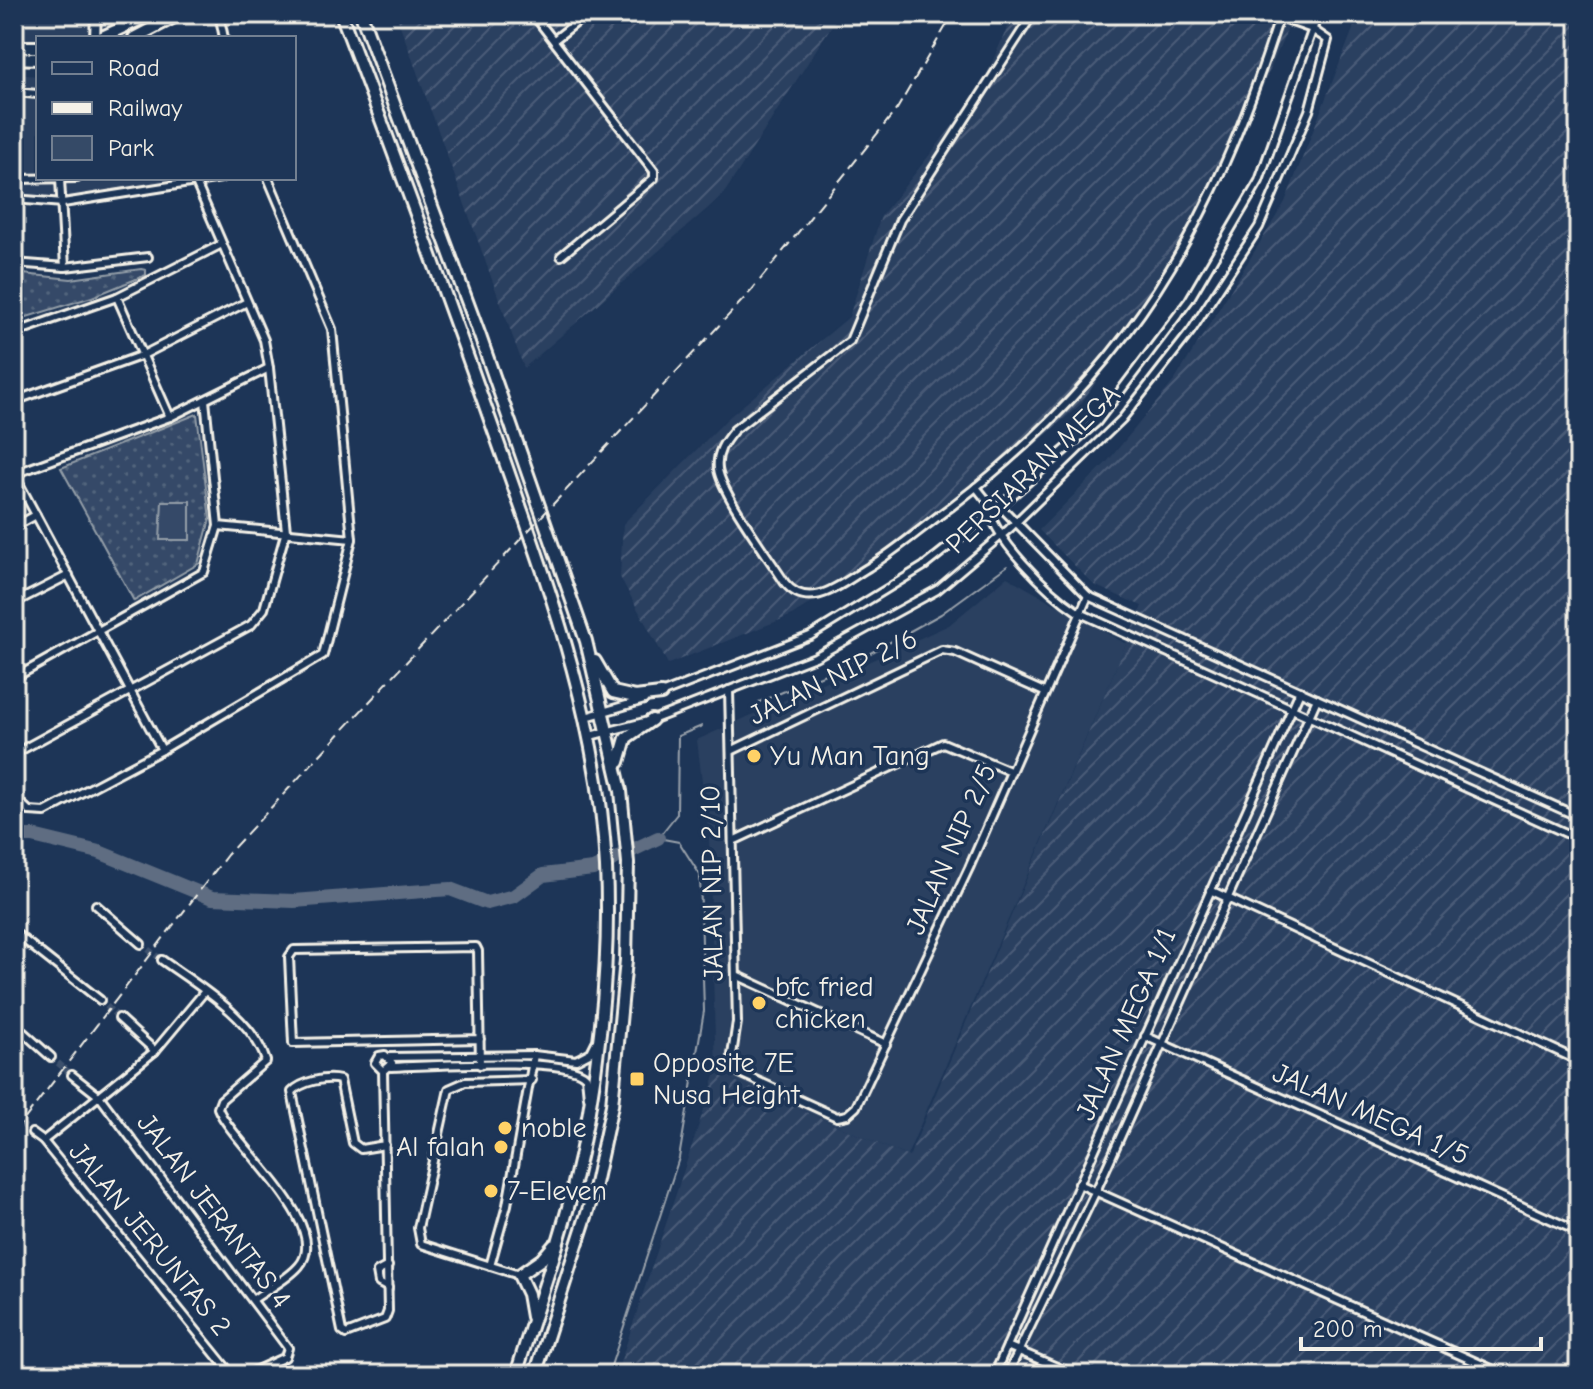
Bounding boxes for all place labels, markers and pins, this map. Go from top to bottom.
place label: Yu Man Tang [770,740,930,772]
marker: Yu Man Tang [745,747,763,765]
place label: bfc fried chicken [775,971,874,1035]
marker: bfc fried chicken [750,994,768,1012]
place label: Opposite 7E Nusa Height [653,1047,801,1111]
marker: Opposite 7E Nusa Height [628,1070,646,1088]
place label: noble [521,1112,586,1144]
marker: noble [496,1119,514,1137]
place label: Al falah [396,1131,485,1163]
marker: Al falah [492,1138,510,1156]
place label: 7-Eleven [507,1175,607,1207]
marker: 7-Eleven [482,1182,500,1200]

